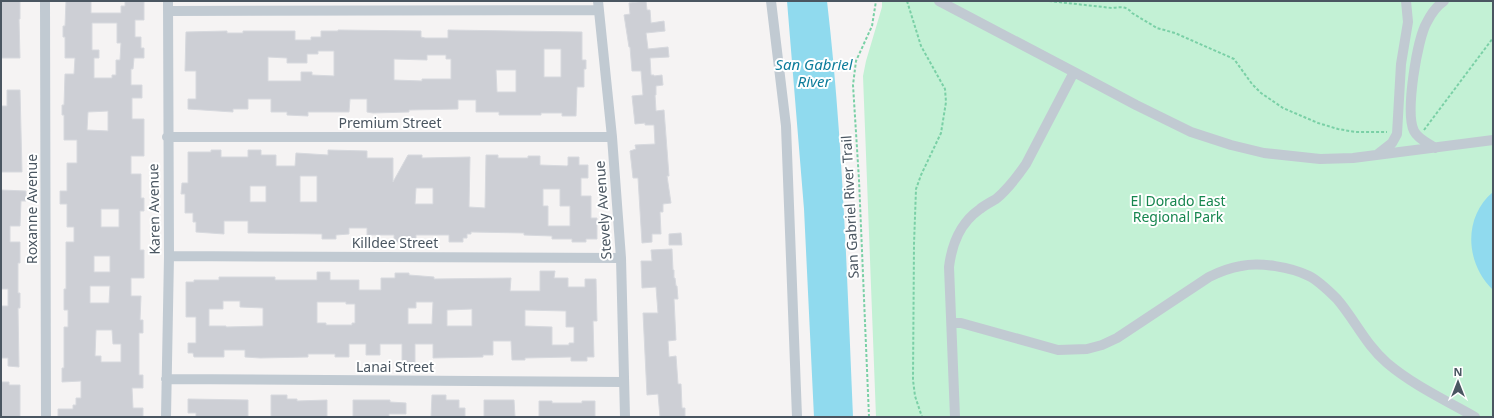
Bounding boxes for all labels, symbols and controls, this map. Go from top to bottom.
water label: San Gabriel River [775,54,854,91]
street label: Premium Street [338,113,442,132]
street label: San Gabriel River Trail [836,135,863,279]
street label: Roxanne Avenue [22,154,41,264]
street label: Stevely Avenue [590,160,615,260]
street label: Karen Avenue [143,163,164,255]
park label: El Dorado East Regional Park [1130,191,1226,226]
street label: Killdee Street [352,233,438,252]
street label: Lanai Street [356,357,434,376]
north arrow [1438,362,1478,402]
text: N [1454,364,1462,379]

